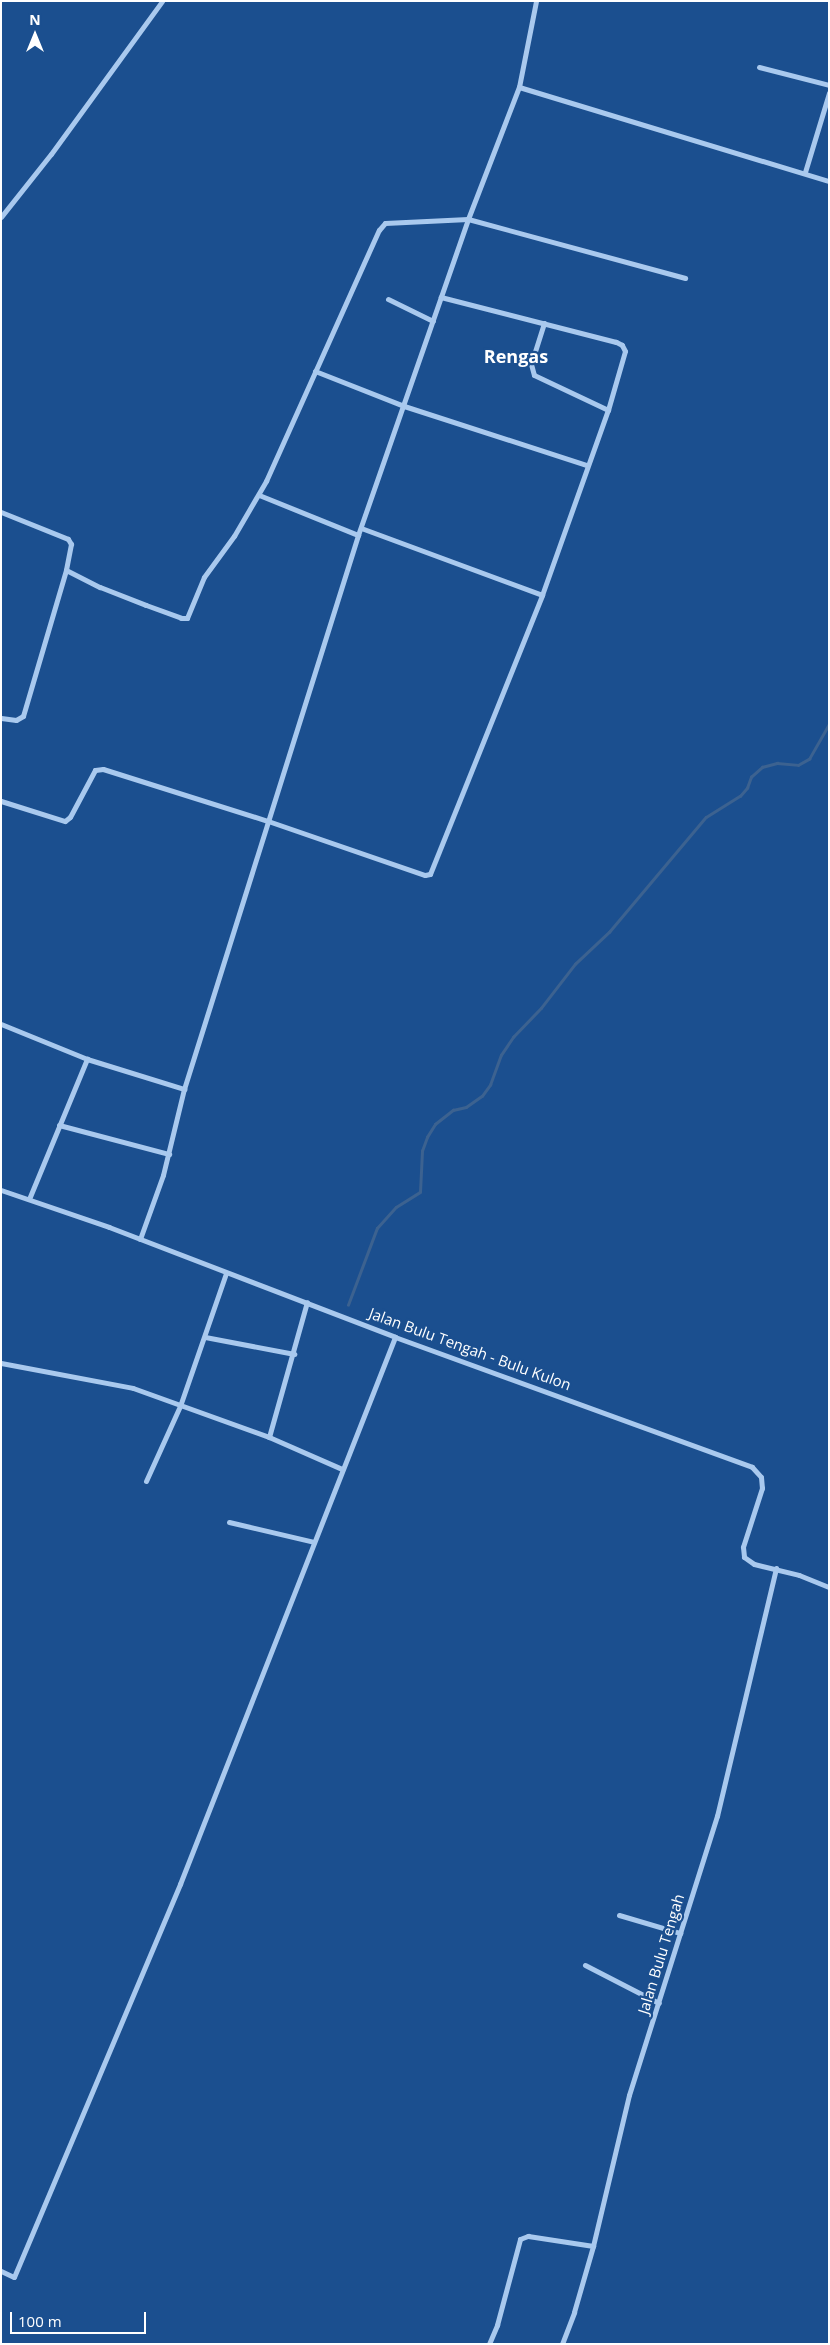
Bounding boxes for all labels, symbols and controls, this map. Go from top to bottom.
north arrow [10,10,60,60]
text: N [29,10,41,29]
district label: Rengas [484,345,548,367]
street label: Jalan Bulu Tengah - Bulu Kulon [367,1304,573,1394]
street label: Jalan Bulu Tengah [634,1892,688,2016]
scale bar [12,2302,149,2334]
text: 100 m [18,2311,62,2331]

